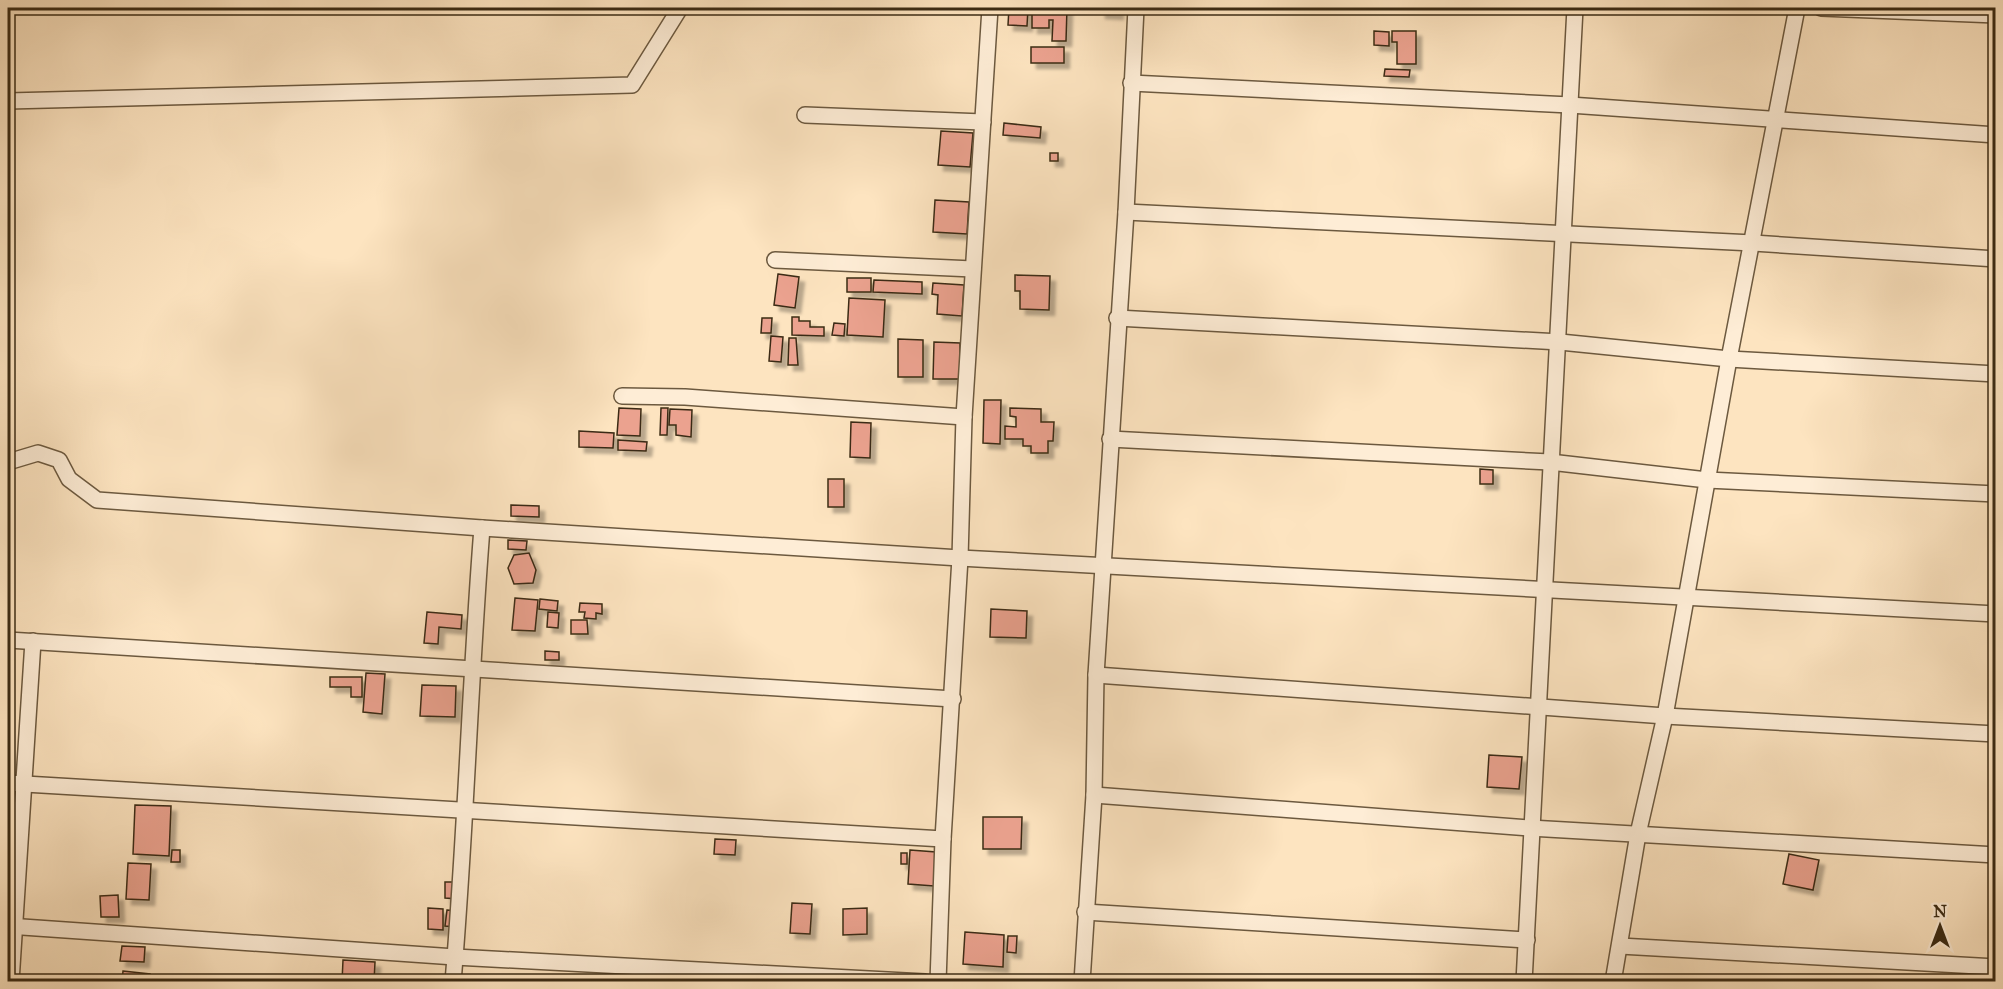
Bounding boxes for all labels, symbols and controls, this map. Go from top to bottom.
north arrow [1910,896,1970,956]
text: N [1933,902,1947,921]

